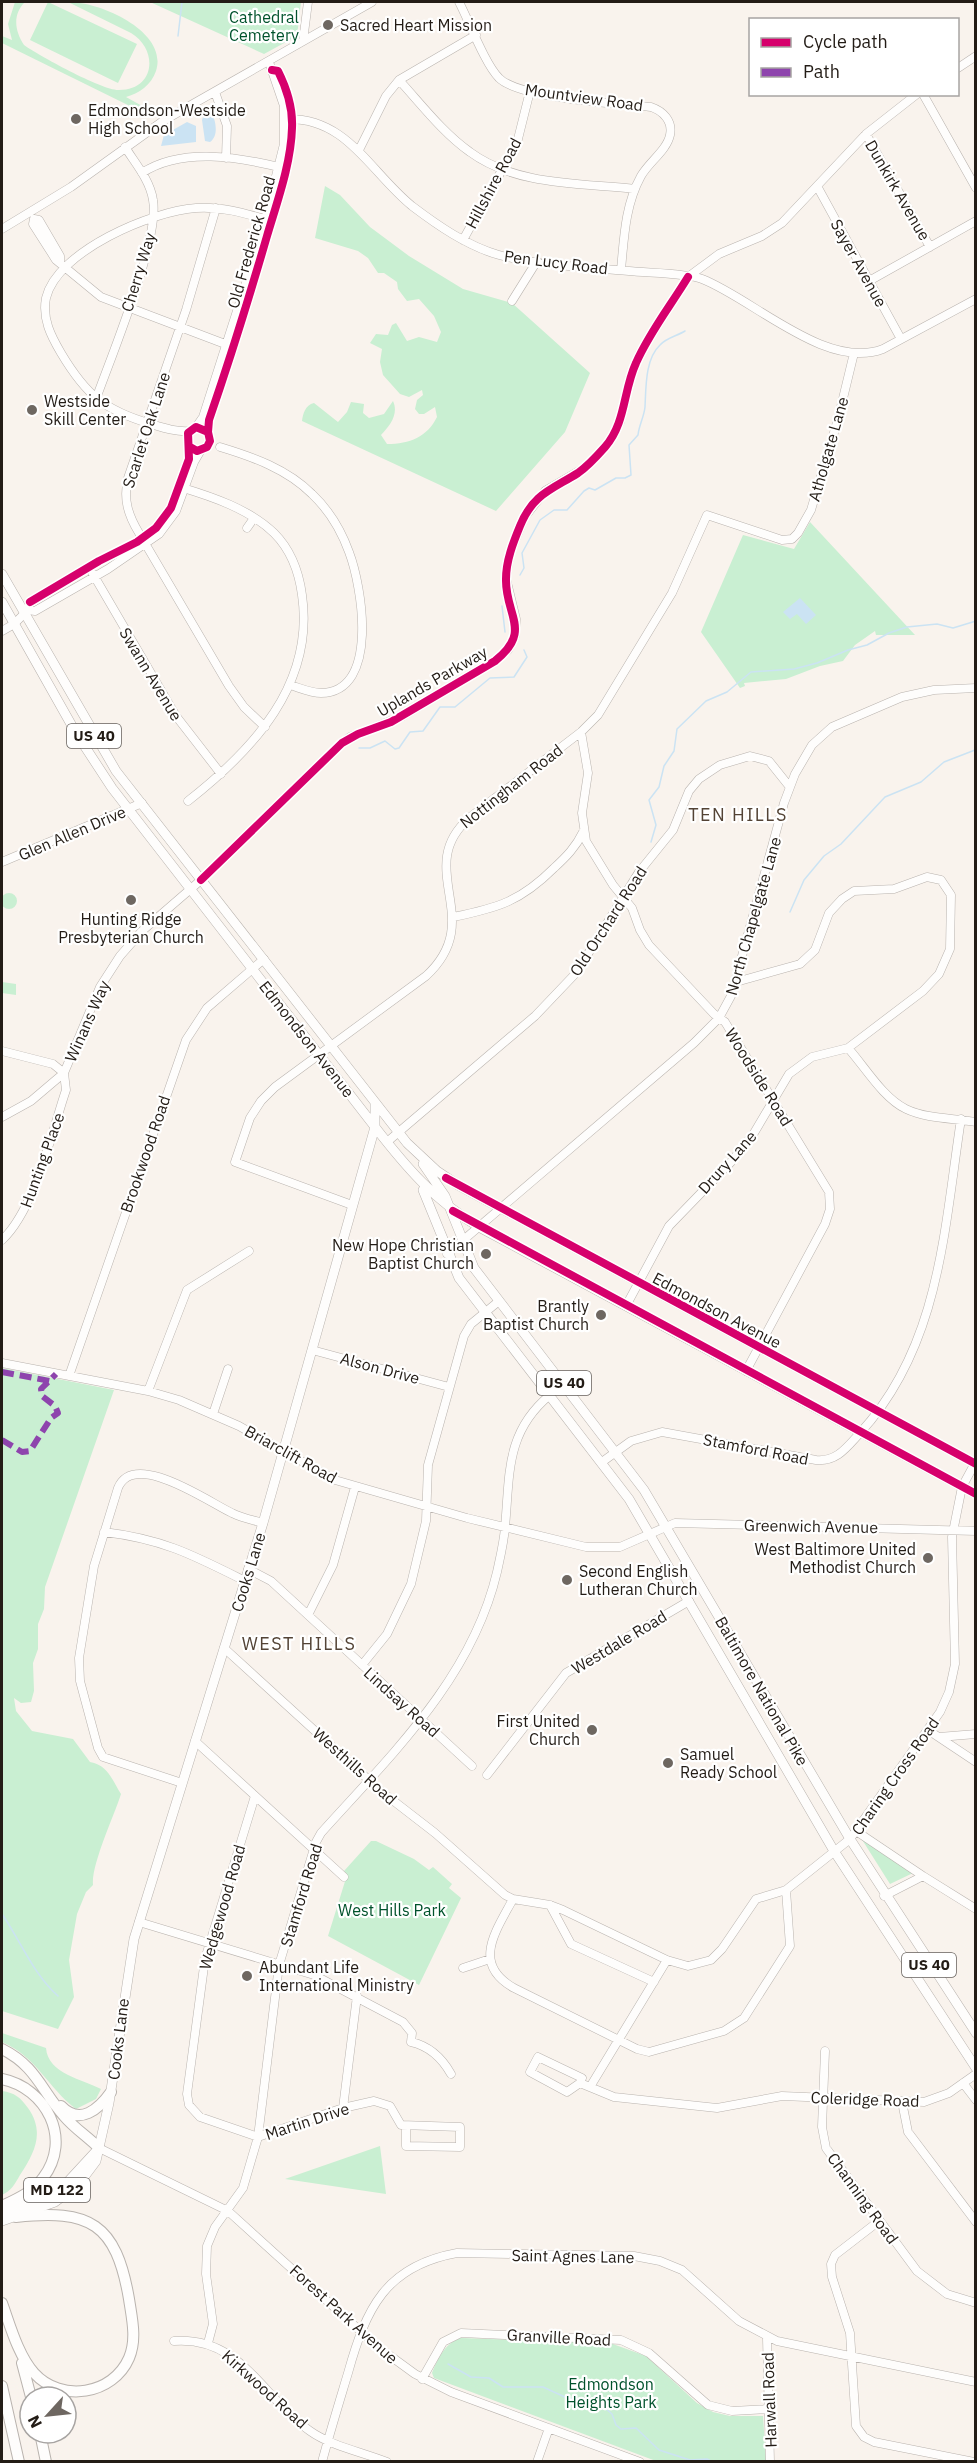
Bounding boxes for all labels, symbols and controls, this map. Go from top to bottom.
park label: Cathedral Cemetery [229,7,299,45]
place label: Sacred Heart Mission [340,15,492,35]
marker: Sacred Heart Mission [321,18,335,32]
legend [749,18,959,96]
text: Cycle path [803,30,888,53]
text: Path [803,60,840,83]
street label: Mountview Road [524,79,644,115]
place label: Edmondson-Westside High School [88,100,246,138]
marker: Edmondson-Westside High School [69,112,83,126]
street label: Hillshire Road [461,134,525,232]
street label: Dunkirk Avenue [861,136,935,244]
street label: Old Frederick Road [223,173,279,311]
street label: Sayer Avenue [827,216,891,311]
street label: Cherry Way [116,230,160,314]
street label: Pen Lucy Road [503,246,609,278]
street label: Scarlet Oak Lane [118,369,174,491]
place label: Westside Skill Center [44,391,126,429]
street label: Atholgate Lane [804,394,853,504]
marker: Westside Skill Center [25,403,39,417]
street label: Swann Avenue [115,624,187,724]
street label: Uplands Parkway [373,641,491,721]
road number: US 40 [67,724,121,748]
street label: Nottingham Road [456,740,566,832]
street label: Glen Allen Drive [15,801,129,865]
district label: TEN HILLS [688,803,788,826]
street label: North Chapelgate Lane [721,834,785,998]
street label: Old Orchard Road [565,862,651,980]
marker: Hunting Ridge Presbyterian Church [124,893,138,907]
place label: Hunting Ridge Presbyterian Church [58,909,204,947]
street label: Winans Way [60,977,114,1065]
street label: Edmondson Avenue [255,977,359,1102]
street label: Woodside Road [721,1024,797,1130]
street label: Brookwood Road [116,1093,174,1215]
street label: Hunting Place [16,1110,69,1210]
street label: Drury Lane [694,1126,761,1198]
place label: New Hope Christian Baptist Church [332,1235,474,1273]
marker: New Hope Christian Baptist Church [479,1247,493,1261]
street label: Edmondson Avenue [649,1268,785,1352]
place label: Brantly Baptist Church [483,1296,589,1334]
marker: Brantly Baptist Church [594,1308,608,1322]
street label: Alson Drive [338,1348,422,1388]
road number: US 40 [537,1371,591,1395]
street label: Briarclift Road [241,1420,341,1488]
street label: Stamford Road [702,1429,810,1469]
street label: Greenwich Avenue [744,1515,878,1537]
street label: Cooks Lane [226,1530,270,1614]
place label: West Baltimore United Methodist Church [754,1539,916,1577]
marker: West Baltimore United Methodist Church [921,1551,935,1565]
place label: Second English Lutheran Church [579,1561,698,1599]
marker: Second English Lutheran Church [560,1573,574,1587]
street label: Westdale Road [568,1606,670,1678]
street label: Baltimore National Pike [711,1613,813,1769]
district label: WEST HILLS [242,1632,356,1655]
street label: Lindsay Road [360,1663,444,1741]
place label: First United Church [497,1711,580,1749]
street label: Charing Cross Road [847,1713,943,1839]
street label: Westhills Road [309,1723,401,1809]
marker: First United Church [585,1723,599,1737]
place label: Samuel Ready School [680,1744,777,1782]
marker: Samuel Ready School [661,1756,675,1770]
street label: Stamford Road [276,1841,326,1949]
street label: Wedgewood Road [195,1842,249,1972]
park label: West Hills Park [338,1900,446,1920]
road number: US 40 [902,1953,956,1977]
place label: Abundant Life International Ministry [259,1957,414,1995]
marker: Abundant Life International Ministry [240,1969,254,1983]
street label: Cooks Lane [103,1997,133,2081]
street label: Coleridge Road [810,2087,920,2111]
street label: Martin Drive [262,2098,352,2144]
street label: Channing Road [823,2148,903,2248]
road number: MD 122 [24,2178,90,2202]
street label: Saint Agnes Lane [511,2245,635,2267]
street label: Forest Park Avenue [286,2260,402,2368]
street label: Granville Road [506,2324,612,2350]
street label: Kirkwood Road [218,2345,312,2433]
street label: Harwall Road [757,2352,781,2448]
park label: Edmondson Heights Park [565,2374,657,2412]
north arrow [18,2385,78,2445]
text: N [23,2412,46,2432]

